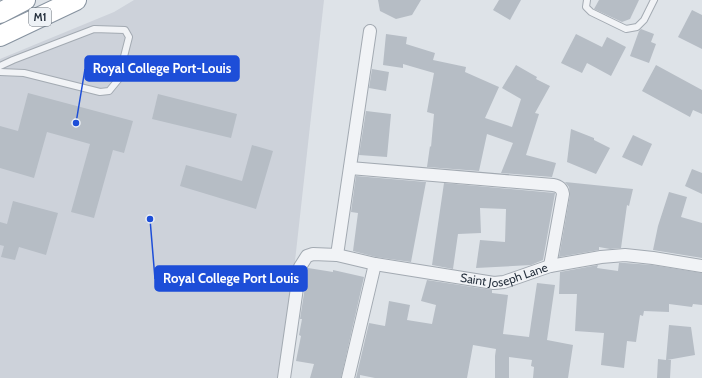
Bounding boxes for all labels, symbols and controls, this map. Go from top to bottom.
road number: M1 [29,8,51,26]
callout: Royal College Port-Louis [85,56,239,81]
text: Royal College Port-Louis [93,60,232,76]
street label: Saint Joseph Lane [459,259,550,290]
callout: Royal College Port Louis [155,266,307,291]
text: Royal College Port Louis [163,270,299,286]

